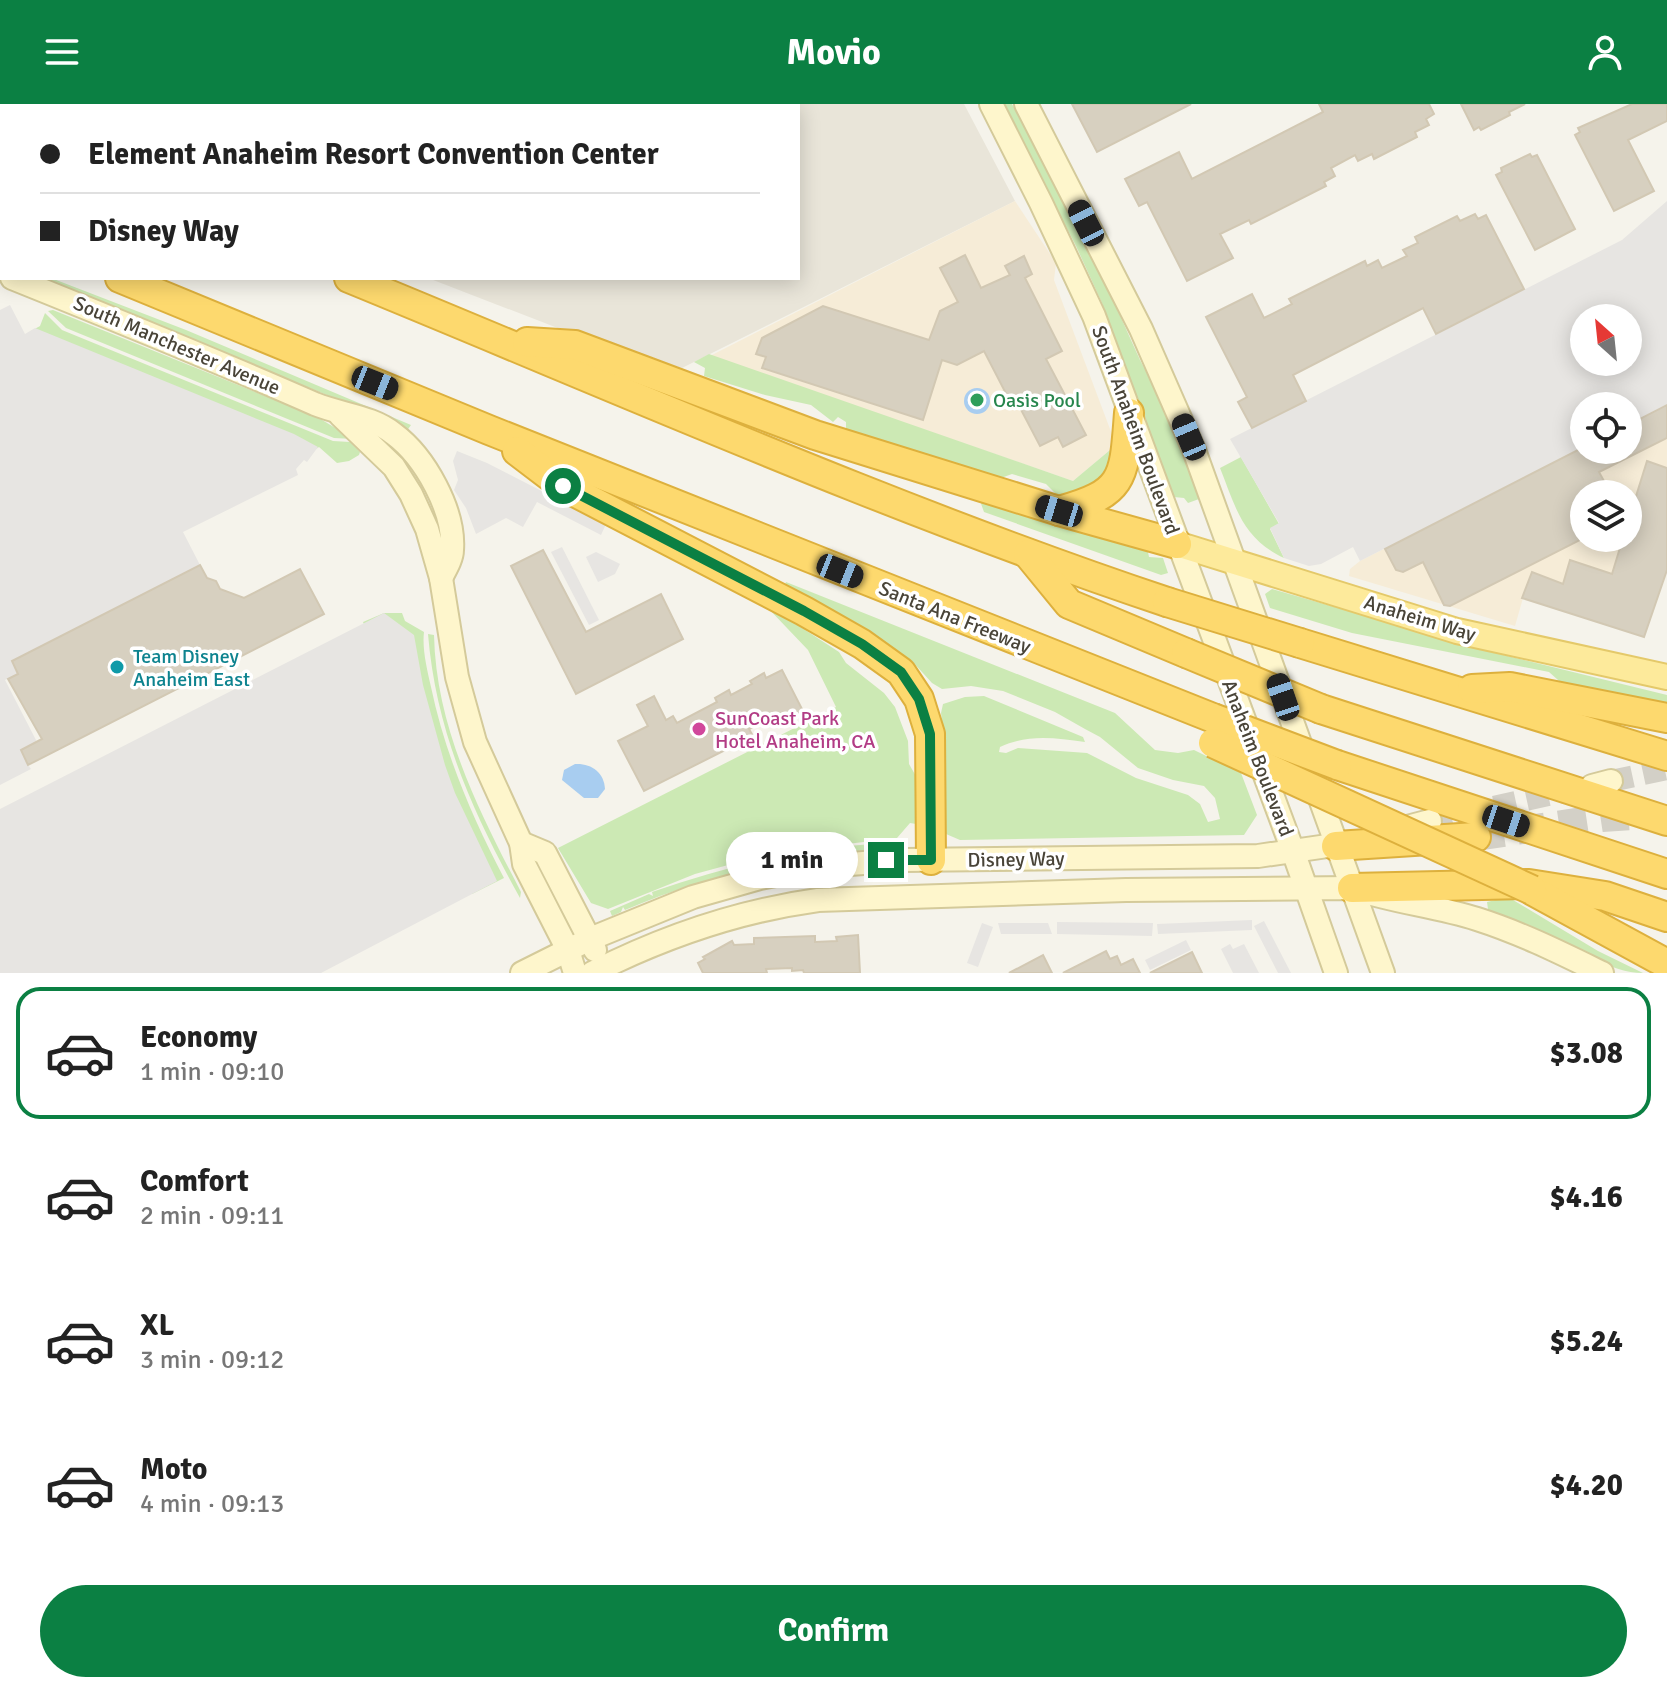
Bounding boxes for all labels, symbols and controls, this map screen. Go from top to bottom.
icon: menu [40,30,84,74]
text: Movio [786,30,881,75]
icon: person [1583,30,1627,74]
text: Element Anaheim Resort Convention Center [88,136,659,173]
car [1064,196,1108,250]
text: Disney Way [88,213,239,250]
street label: South Manchester Avenue [70,291,284,400]
north arrow [1570,304,1642,376]
map controls [1570,304,1642,552]
street label: South Anaheim Boulevard [1086,322,1185,538]
car [348,363,402,403]
place label: Oasis Pool [993,388,1081,413]
marker: Oasis Pool [968,391,986,409]
button: locate [1570,392,1642,464]
car [1169,410,1209,464]
route start [545,468,581,504]
button: layers [1570,480,1642,552]
car [1033,493,1085,529]
car [813,551,867,591]
street label: Santa Ana Freeway [875,576,1035,660]
street label: Anaheim Way [1361,590,1479,647]
place label: Team Disney Anaheim East [133,644,250,692]
marker: Team Disney Anaheim East [108,658,126,676]
car [1264,670,1302,724]
street label: Anaheim Boulevard [1216,676,1299,840]
place label: SunCoast Park Hotel Anaheim, CA [715,706,875,754]
marker: SunCoast Park Hotel Anaheim, CA [690,720,708,738]
car [1479,802,1533,840]
callout: 1 min [726,832,858,888]
route end [868,842,904,878]
text: 1 min [761,844,823,876]
street label: Disney Way [967,846,1065,873]
icon: car [44,1017,116,1089]
text: Economy [140,1019,257,1056]
text: $3.08 [1550,1035,1623,1072]
text: 1 min · 09:10 [140,1056,284,1088]
icon: car [44,1161,116,1233]
text: Comfort [140,1163,249,1200]
text: $4.16 [1550,1179,1623,1216]
text: 2 min · 09:11 [140,1200,284,1232]
icon: car [44,1305,116,1377]
text: XL [140,1307,174,1344]
text: $5.24 [1550,1323,1623,1360]
text: 3 min · 09:12 [140,1344,284,1376]
icon: car [44,1449,116,1521]
text: Moto [140,1451,207,1488]
text: $4.20 [1550,1467,1623,1504]
text: 4 min · 09:13 [140,1488,284,1520]
button: Confirm [40,1585,1627,1677]

